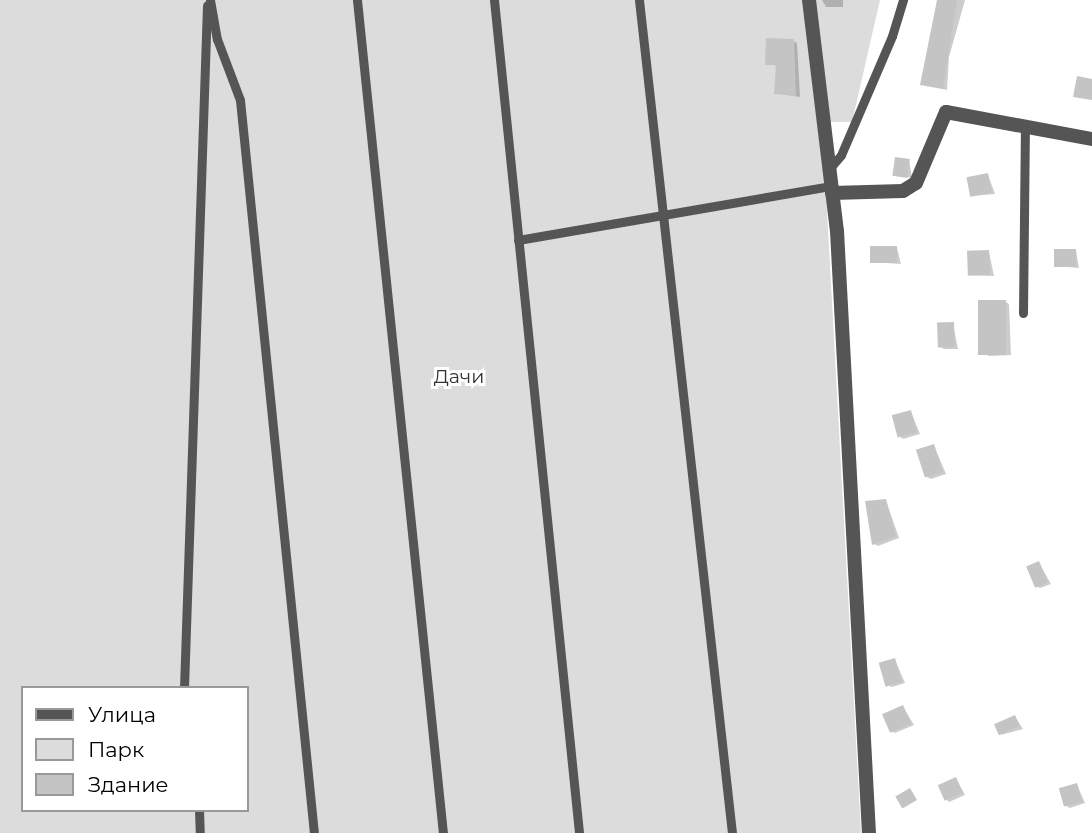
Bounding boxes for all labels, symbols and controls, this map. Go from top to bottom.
park label: Дачи [434,366,484,388]
legend [21,686,248,812]
text: Улица [88,702,156,727]
text: Парк [88,737,144,762]
text: Здание [88,772,169,797]

